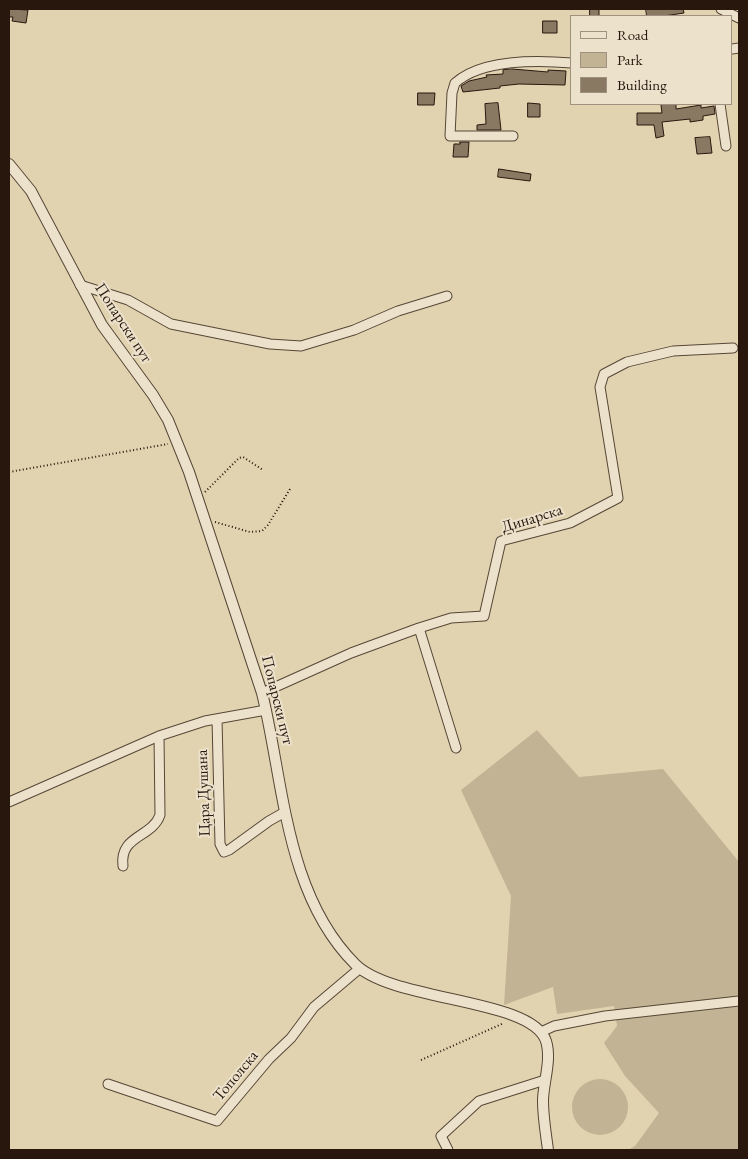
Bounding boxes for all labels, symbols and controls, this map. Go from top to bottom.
legend [570,15,733,105]
text: Road [617,25,648,44]
text: Park [617,50,643,69]
text: Building [617,75,667,94]
street label: Попарски пут [90,280,156,366]
street label: Динарска [499,501,565,537]
street label: Попарски пут [257,653,297,747]
street label: Цара Душана [193,749,215,837]
street label: Тополска [209,1047,263,1105]

